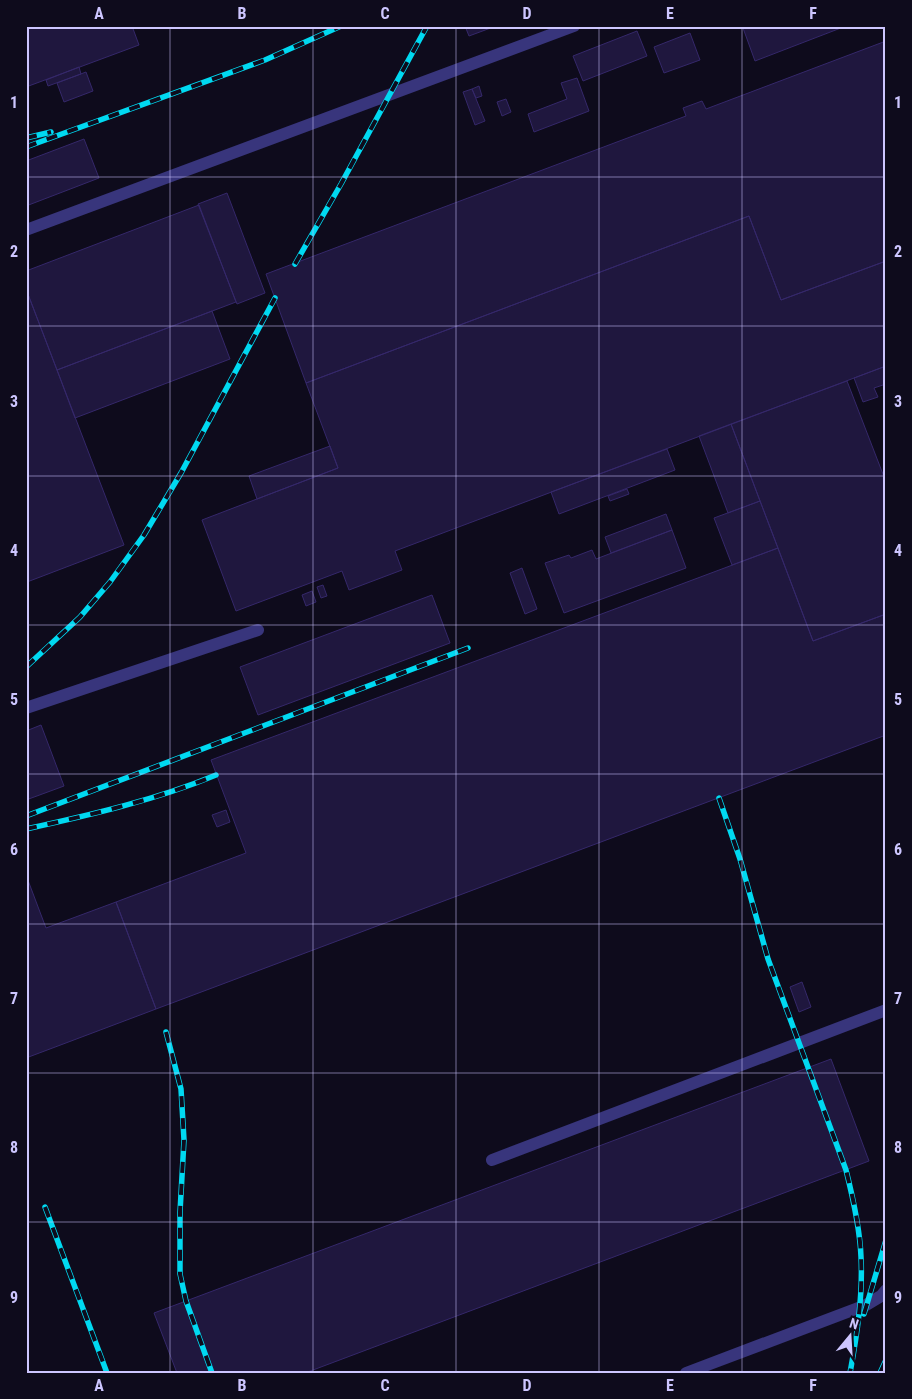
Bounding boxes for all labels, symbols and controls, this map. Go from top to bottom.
text: A [94,4,104,23]
text: B [238,4,247,23]
text: C [380,4,390,23]
text: D [522,4,532,23]
text: E [666,4,674,23]
text: F [809,4,817,23]
text: 1 [10,93,18,112]
text: 1 [894,93,902,112]
text: 2 [10,242,18,261]
text: 2 [894,242,902,261]
text: 3 [10,392,18,411]
text: 3 [894,392,902,411]
text: 4 [10,541,18,560]
text: 4 [894,541,902,560]
text: 5 [10,690,18,709]
text: 5 [894,690,902,709]
text: 6 [10,840,18,859]
text: 6 [894,840,902,859]
text: 7 [10,989,18,1008]
text: 7 [894,989,902,1008]
text: 8 [10,1138,18,1157]
text: 8 [894,1138,902,1157]
text: 9 [10,1288,18,1307]
text: 9 [894,1288,902,1307]
north arrow [824,1312,874,1362]
text: N [847,1315,861,1333]
text: A [94,1376,104,1395]
text: B [238,1376,247,1395]
text: C [380,1376,390,1395]
text: D [522,1376,532,1395]
text: E [666,1376,674,1395]
text: F [809,1376,817,1395]

